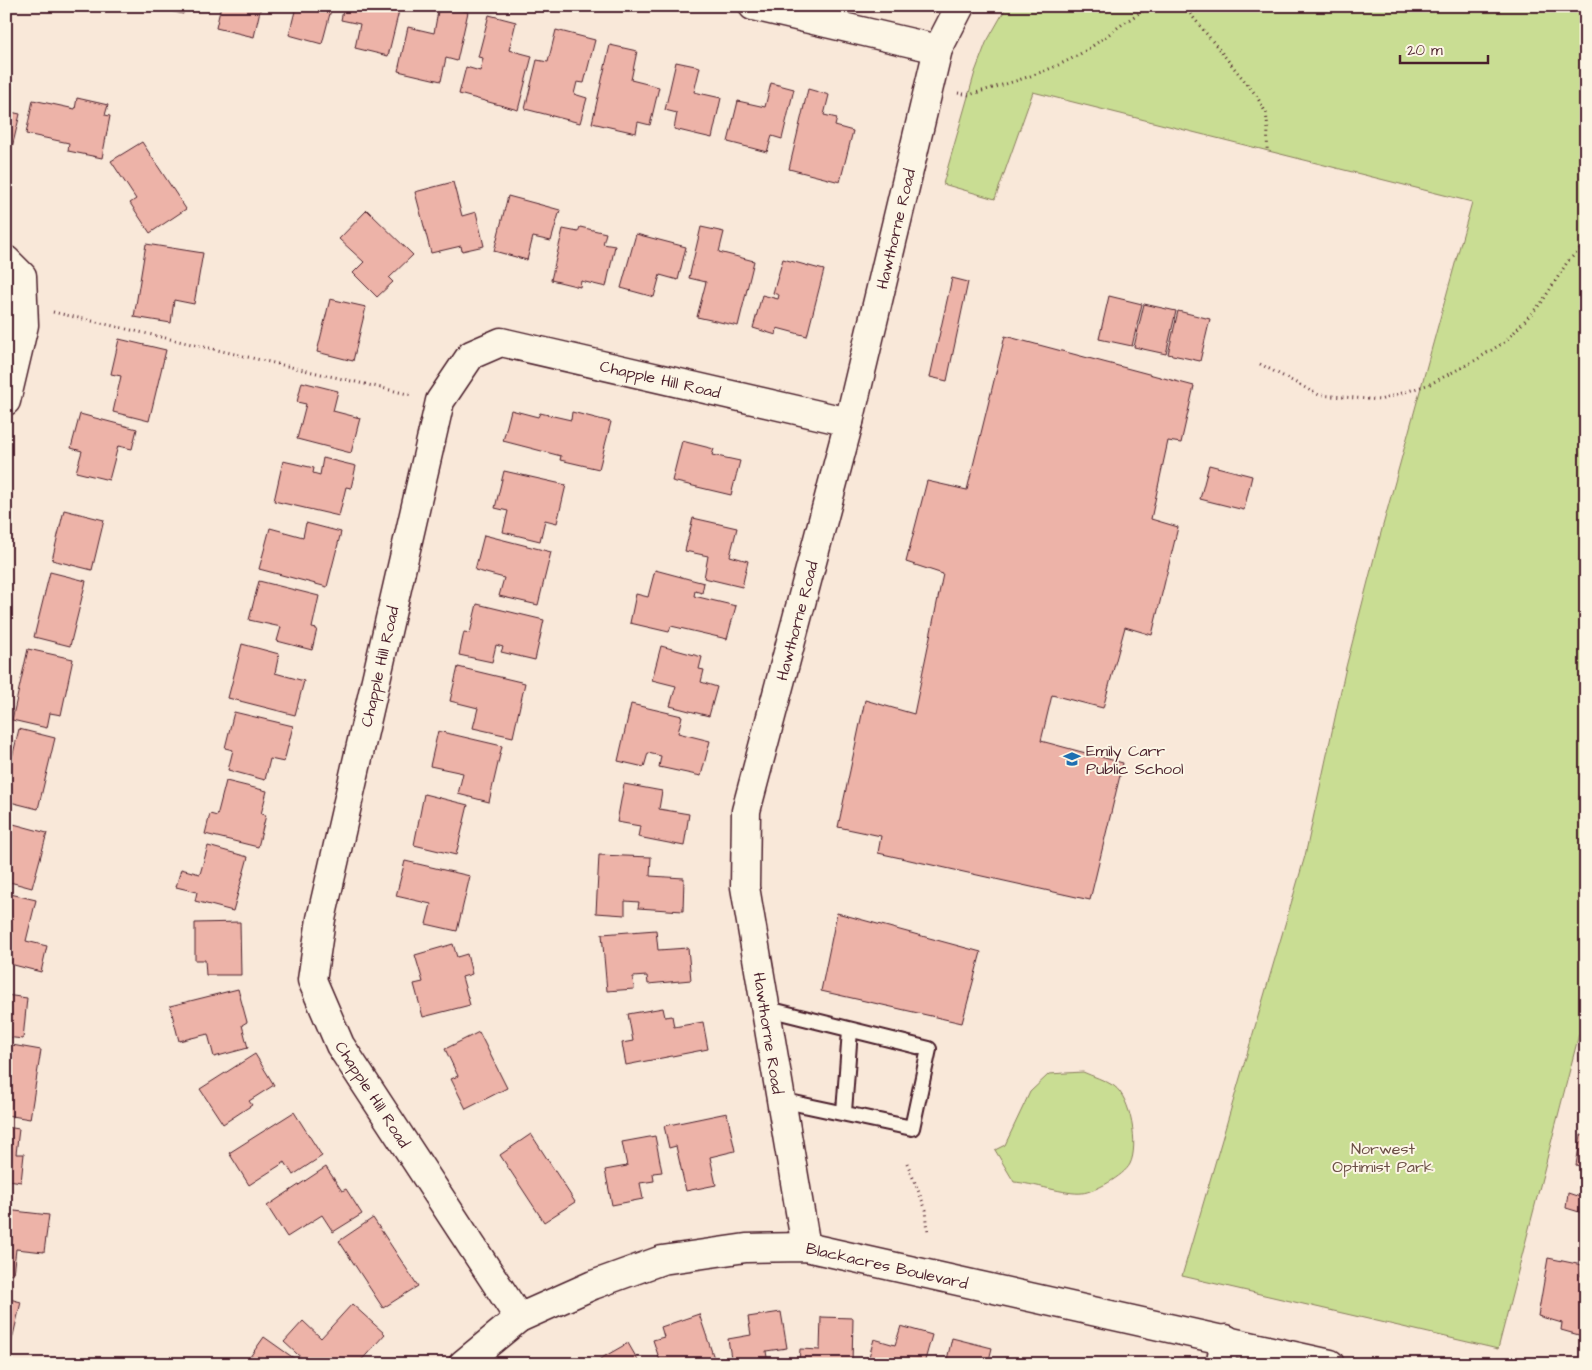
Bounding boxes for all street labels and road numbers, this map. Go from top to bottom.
street label: Hawthorne Road [871,167,921,291]
street label: Chapple Hill Road [598,355,723,404]
street label: Hawthorne Road [771,559,824,683]
street label: Chapple Hill Road [355,604,404,729]
street label: Hawthorne Road [748,971,788,1096]
street label: Chapple Hill Road [329,1037,415,1152]
street label: Blackacres Boulevard [804,1237,970,1295]

